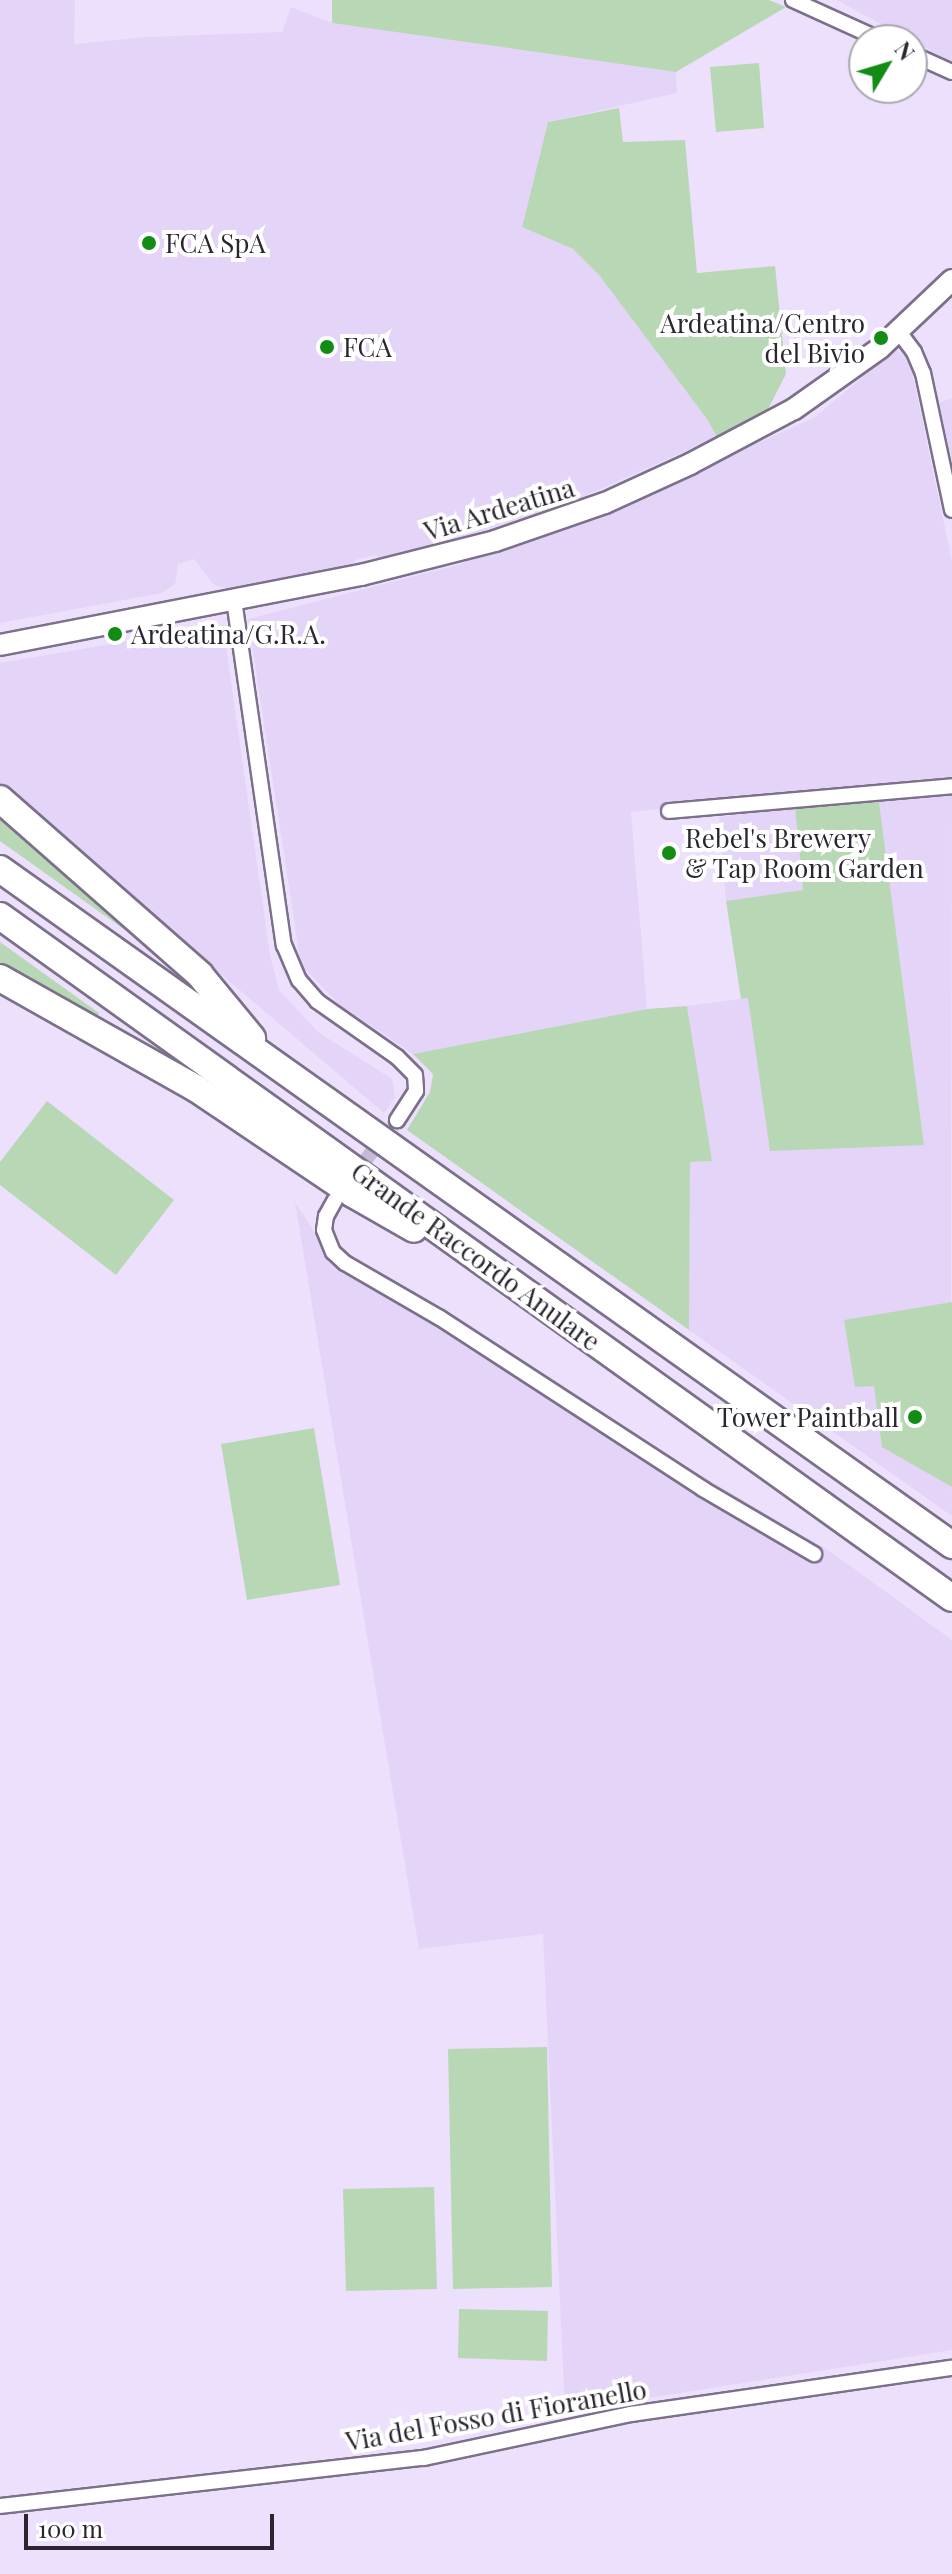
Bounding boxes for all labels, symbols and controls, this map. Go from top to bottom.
north arrow [848,24,928,104]
text: N [889,35,922,66]
place label: FCA SpA [165,227,266,259]
marker: FCA SpA [140,234,158,252]
place label: Ardeatina/Centro del Bivio [660,307,865,368]
marker: Ardeatina/Centro del Bivio [872,329,890,347]
place label: FCA [343,331,392,363]
marker: FCA [318,338,336,356]
street label: Via Ardeatina [420,471,578,547]
place label: Ardeatina/G.R.A. [131,618,326,650]
marker: Ardeatina/G.R.A. [106,625,124,643]
place label: Rebel's Brewery & Tap Room Garden [685,822,924,884]
marker: Rebel's Brewery & Tap Room Garden [660,844,678,862]
street label: Grande Raccordo Anulare [345,1155,607,1357]
place label: Tower Paintball [716,1401,899,1433]
marker: Tower Paintball [906,1408,924,1426]
street label: Via del Fosso di Fioranello [343,2373,649,2457]
scale bar [28,2498,278,2548]
text: 100 m [38,2512,103,2544]

